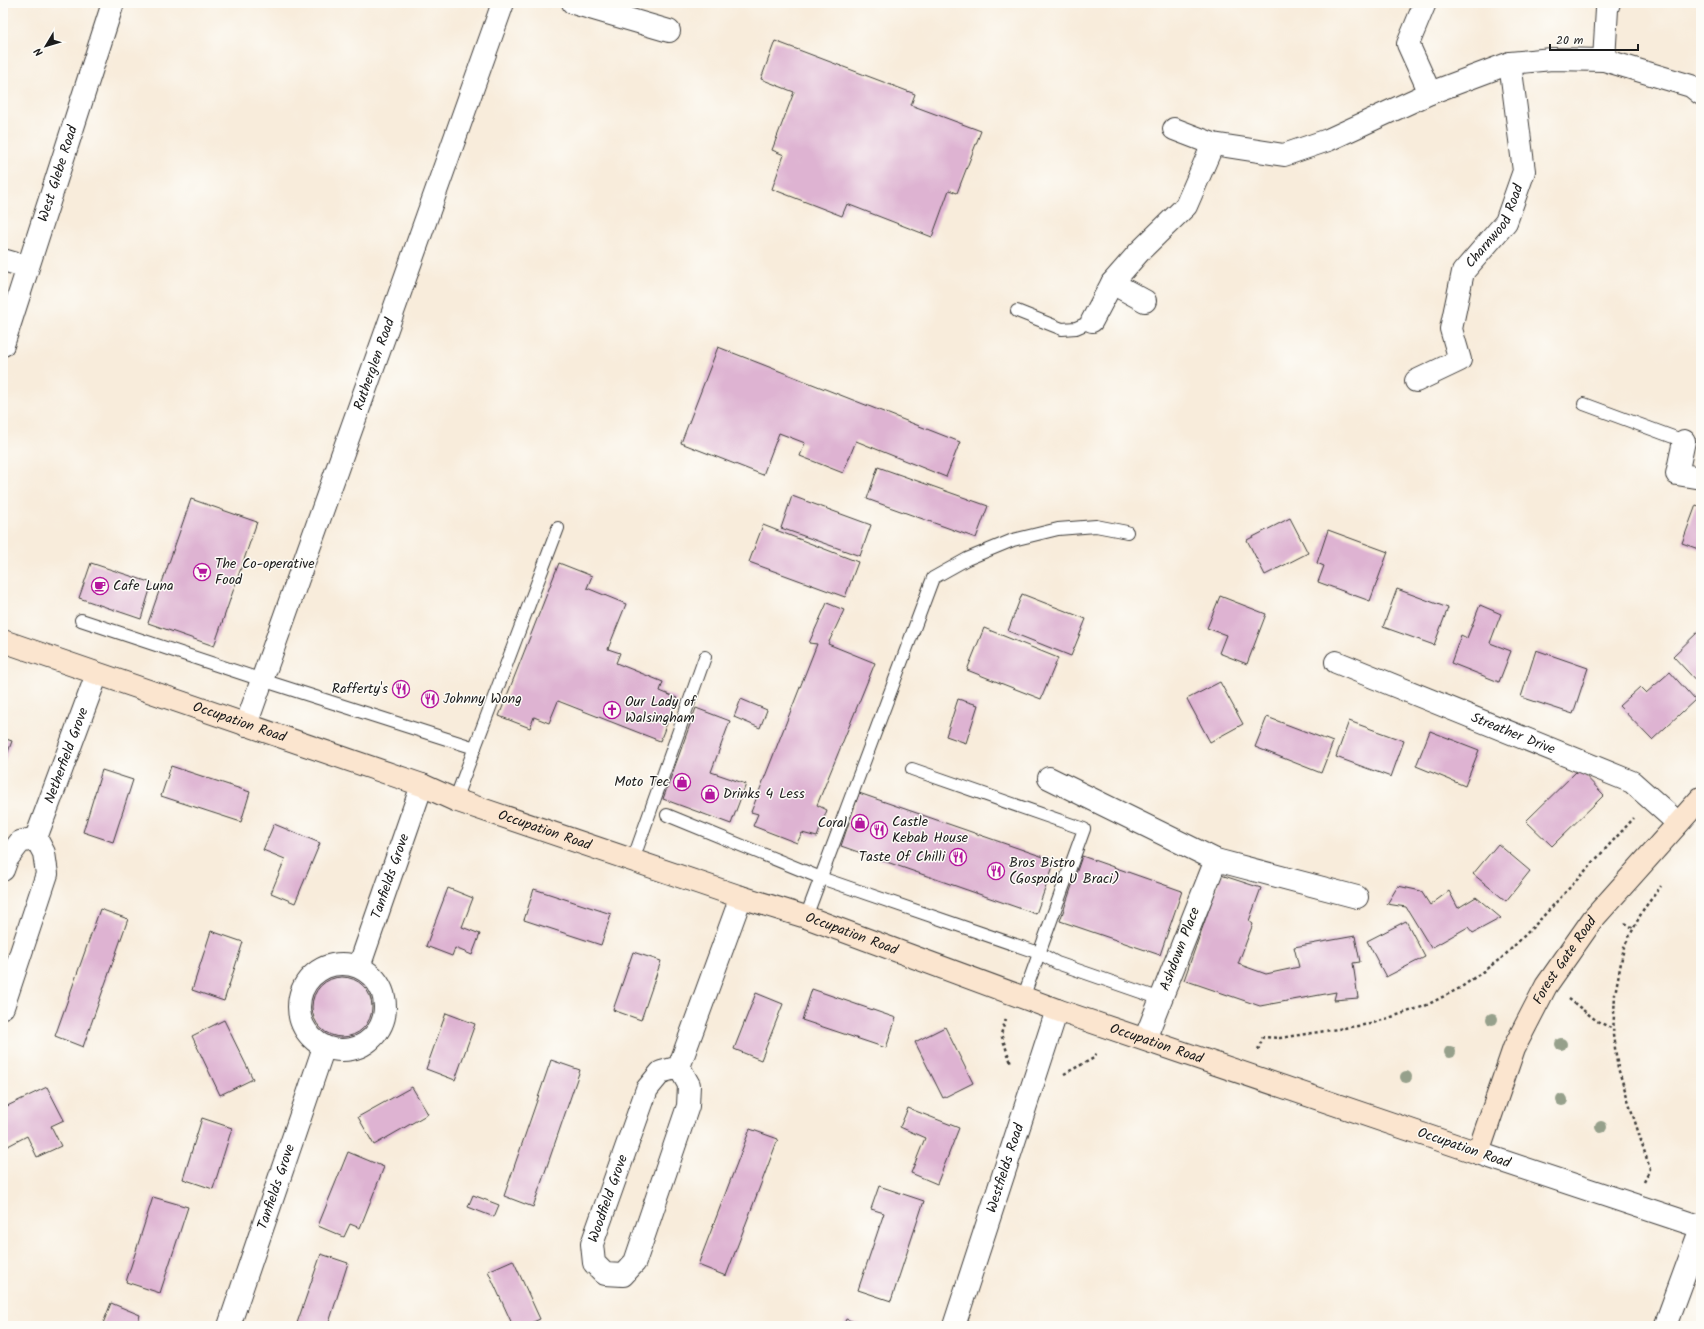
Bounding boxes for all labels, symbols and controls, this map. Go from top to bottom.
north arrow [26,26,66,66]
scale bar [1550,26,1638,52]
text: 20 m [1556,31,1584,50]
text: N [30,43,48,60]
street label: West Glebe Road [32,122,84,225]
street label: Charnwood Road [1460,180,1530,273]
street label: Rutherglen Road [348,314,401,413]
place label: The Co-operative Food [215,553,315,591]
supermarket icon: The Co-operative Food [192,562,212,582]
place label: Cafe Luna [113,575,174,597]
cafe icon: Cafe Luna [90,576,110,596]
place label: Rafferty's [332,678,388,700]
restaurant icon: Rafferty's [391,679,411,699]
place label: Johnny Wong [443,688,522,710]
restaurant icon: Johnny Wong [420,689,440,709]
place label: Our Lady of Walsingham [625,691,697,729]
street label: Occupation Road [190,696,290,749]
church icon: Our Lady of Walsingham [602,700,622,720]
street label: Netherfield Grove [39,704,95,807]
street label: Streather Drive [1468,707,1559,761]
place label: Moto Tec [614,771,669,793]
shop icon: Moto Tec [672,772,692,792]
place label: Drinks 4 Less [723,783,805,805]
shop icon: Drinks 4 Less [700,784,720,804]
street label: Occupation Road [495,804,595,857]
place label: Castle Kebab House [892,811,969,849]
place label: Coral [818,812,848,834]
shop icon: Coral [850,813,870,833]
restaurant icon: Castle Kebab House [869,820,889,840]
street label: Tanfields Grove [365,830,416,922]
place label: Taste Of Chilli [859,846,946,868]
restaurant icon: Taste Of Chilli [948,847,968,867]
place label: Bros Bistro (Gospoda U Braci) [1009,852,1120,890]
restaurant icon: Bros Bistro (Gospoda U Braci) [986,861,1006,881]
street label: Ashdown Place [1154,903,1206,994]
street label: Occupation Road [802,907,902,961]
street label: Forest Gate Road [1527,911,1603,1008]
street label: Occupation Road [1107,1018,1207,1070]
street label: Westfields Road [981,1120,1031,1216]
street label: Occupation Road [1414,1122,1515,1175]
street label: Tanfields Grove [252,1140,301,1233]
street label: Woodfield Grove [582,1151,634,1246]

